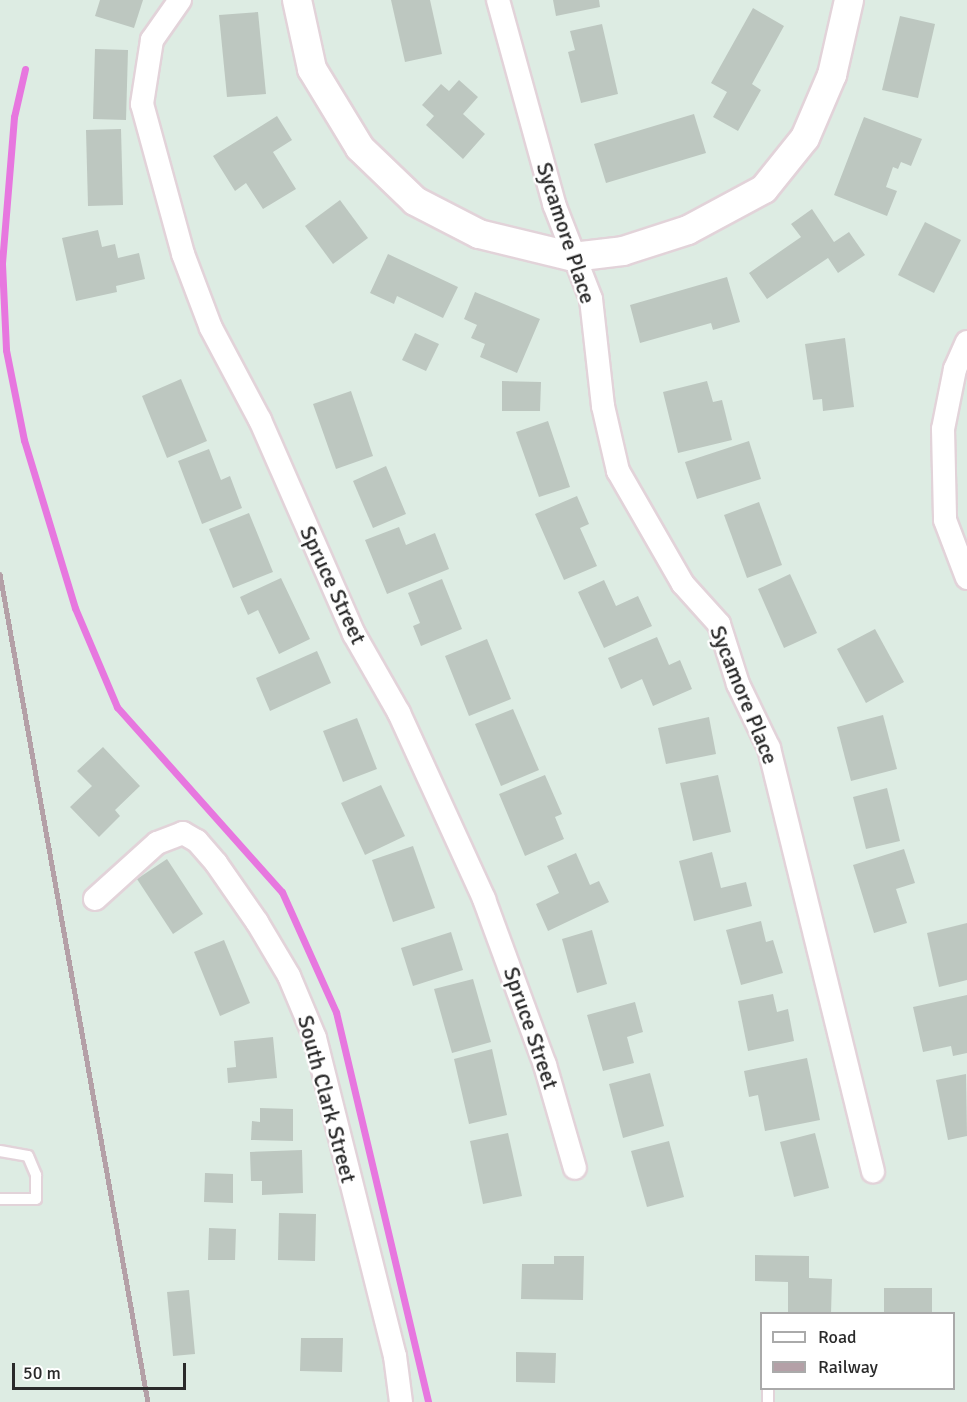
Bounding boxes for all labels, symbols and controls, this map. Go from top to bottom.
street label: Sycamore Place [531,159,601,307]
street label: Spruce Street [294,522,372,648]
street label: Sycamore Place [704,622,784,768]
street label: Spruce Street [498,963,564,1093]
street label: South Clark Street [292,1012,362,1186]
legend [760,1312,955,1390]
text: Road [818,1326,857,1348]
scale bar [15,1351,189,1389]
text: Railway [818,1356,878,1378]
text: 50 m [23,1362,61,1384]

